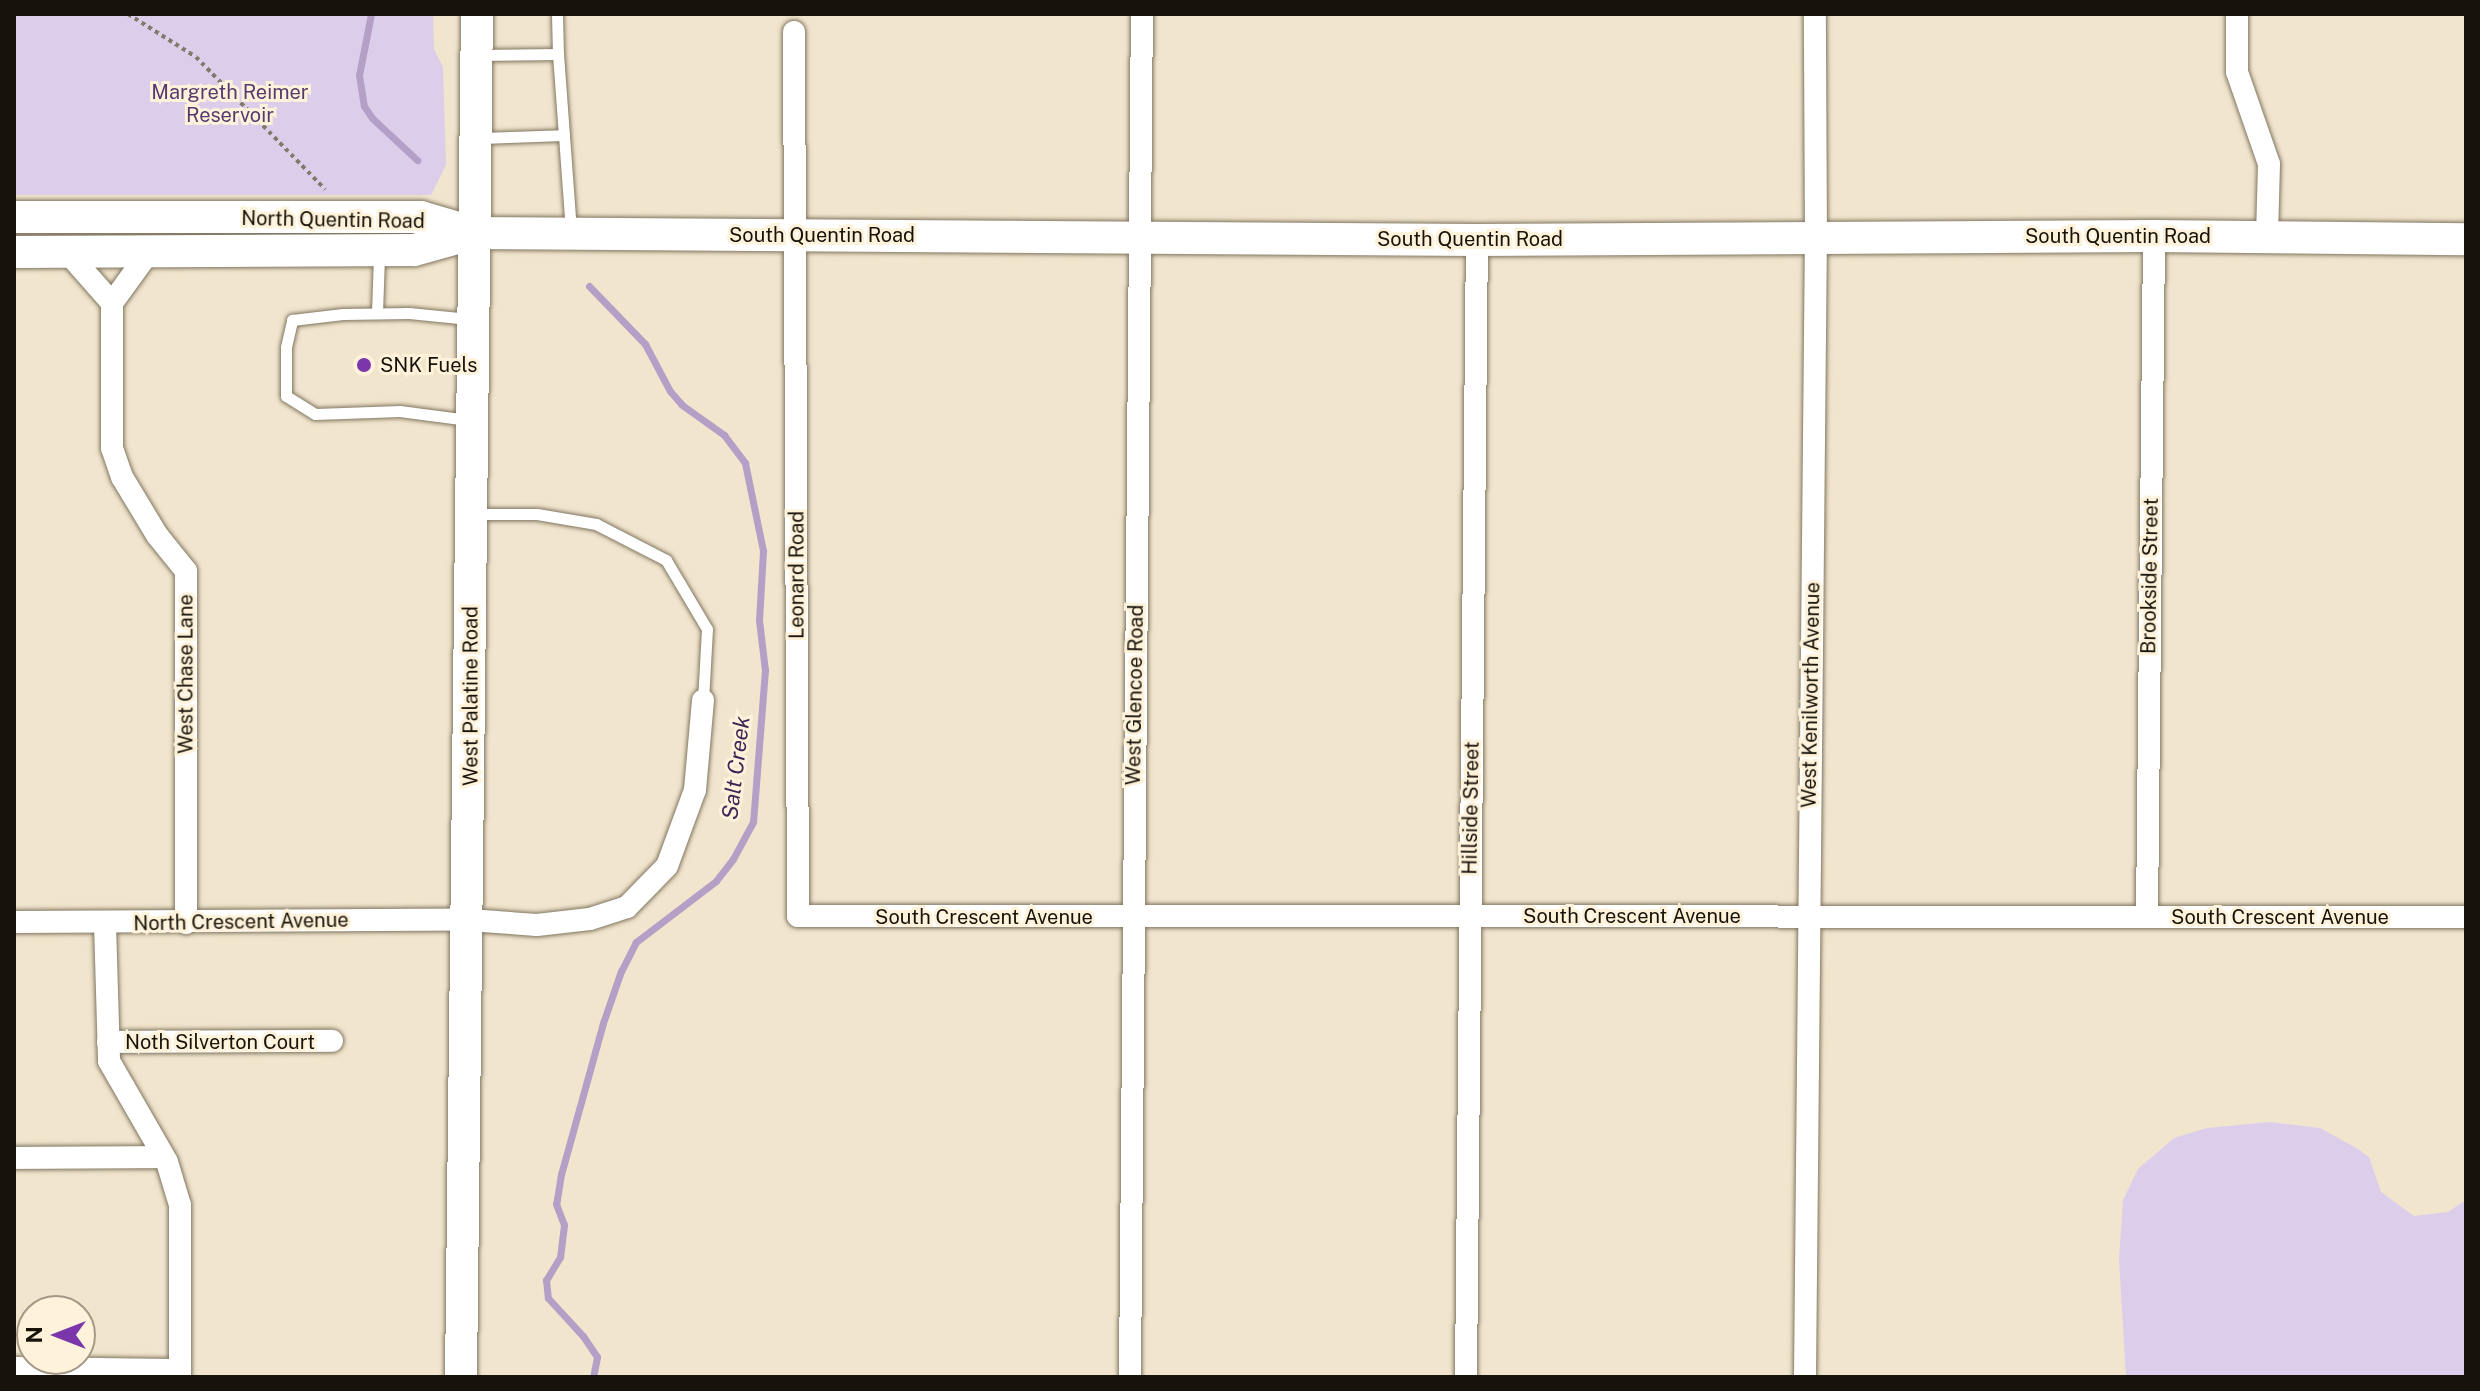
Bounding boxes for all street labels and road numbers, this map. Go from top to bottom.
street label: North Quentin Road [241,206,425,234]
street label: South Quentin Road [729,223,915,247]
street label: South Quentin Road [2025,224,2211,248]
street label: South Quentin Road [1377,227,1563,251]
street label: Brookside Street [2137,498,2163,654]
street label: Leonard Road [785,511,809,639]
street label: West Kenilworth Avenue [1797,582,1825,808]
street label: West Chase Lane [174,594,198,754]
street label: West Glencoe Road [1121,604,1149,786]
street label: West Palatine Road [459,606,483,786]
street label: Hillside Street [1458,741,1484,875]
street label: South Crescent Avenue [1523,904,1741,928]
street label: South Crescent Avenue [875,905,1093,929]
street label: South Crescent Avenue [2171,905,2389,929]
street label: North Crescent Avenue [133,908,349,936]
street label: Noth Silverton Court [125,1030,315,1054]

